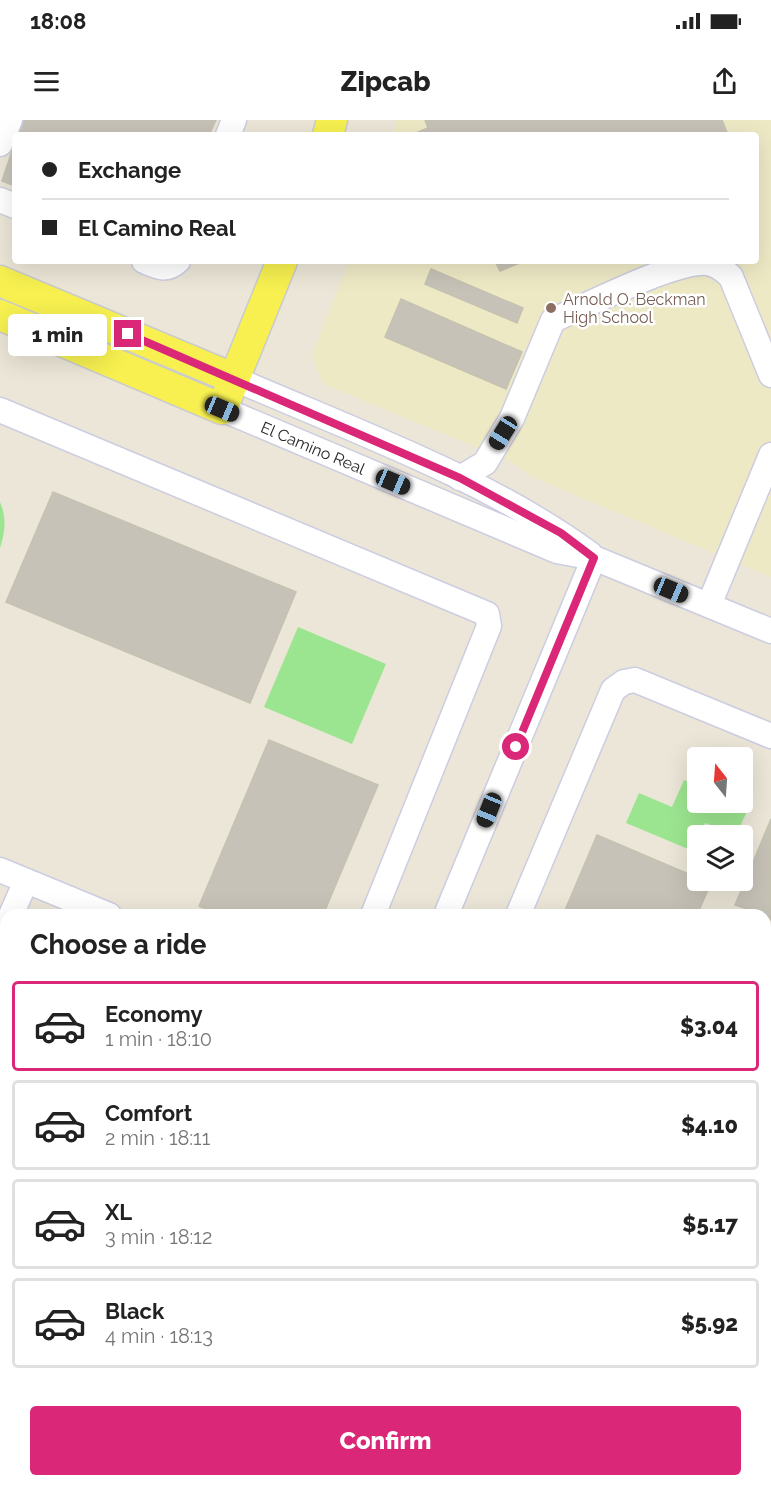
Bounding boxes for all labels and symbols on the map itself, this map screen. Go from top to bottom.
place label: Arnold O. Beckman High School [563,290,706,327]
marker: Arnold O. Beckman High School [544,301,558,315]
callout: 1 min [8,313,107,355]
route end [114,320,141,347]
car [202,394,242,424]
car [486,413,520,453]
street label: El Camino Real [258,417,369,478]
car [373,467,413,497]
car [651,575,691,605]
route start [502,733,529,760]
north arrow [687,747,753,813]
car [474,790,504,830]

